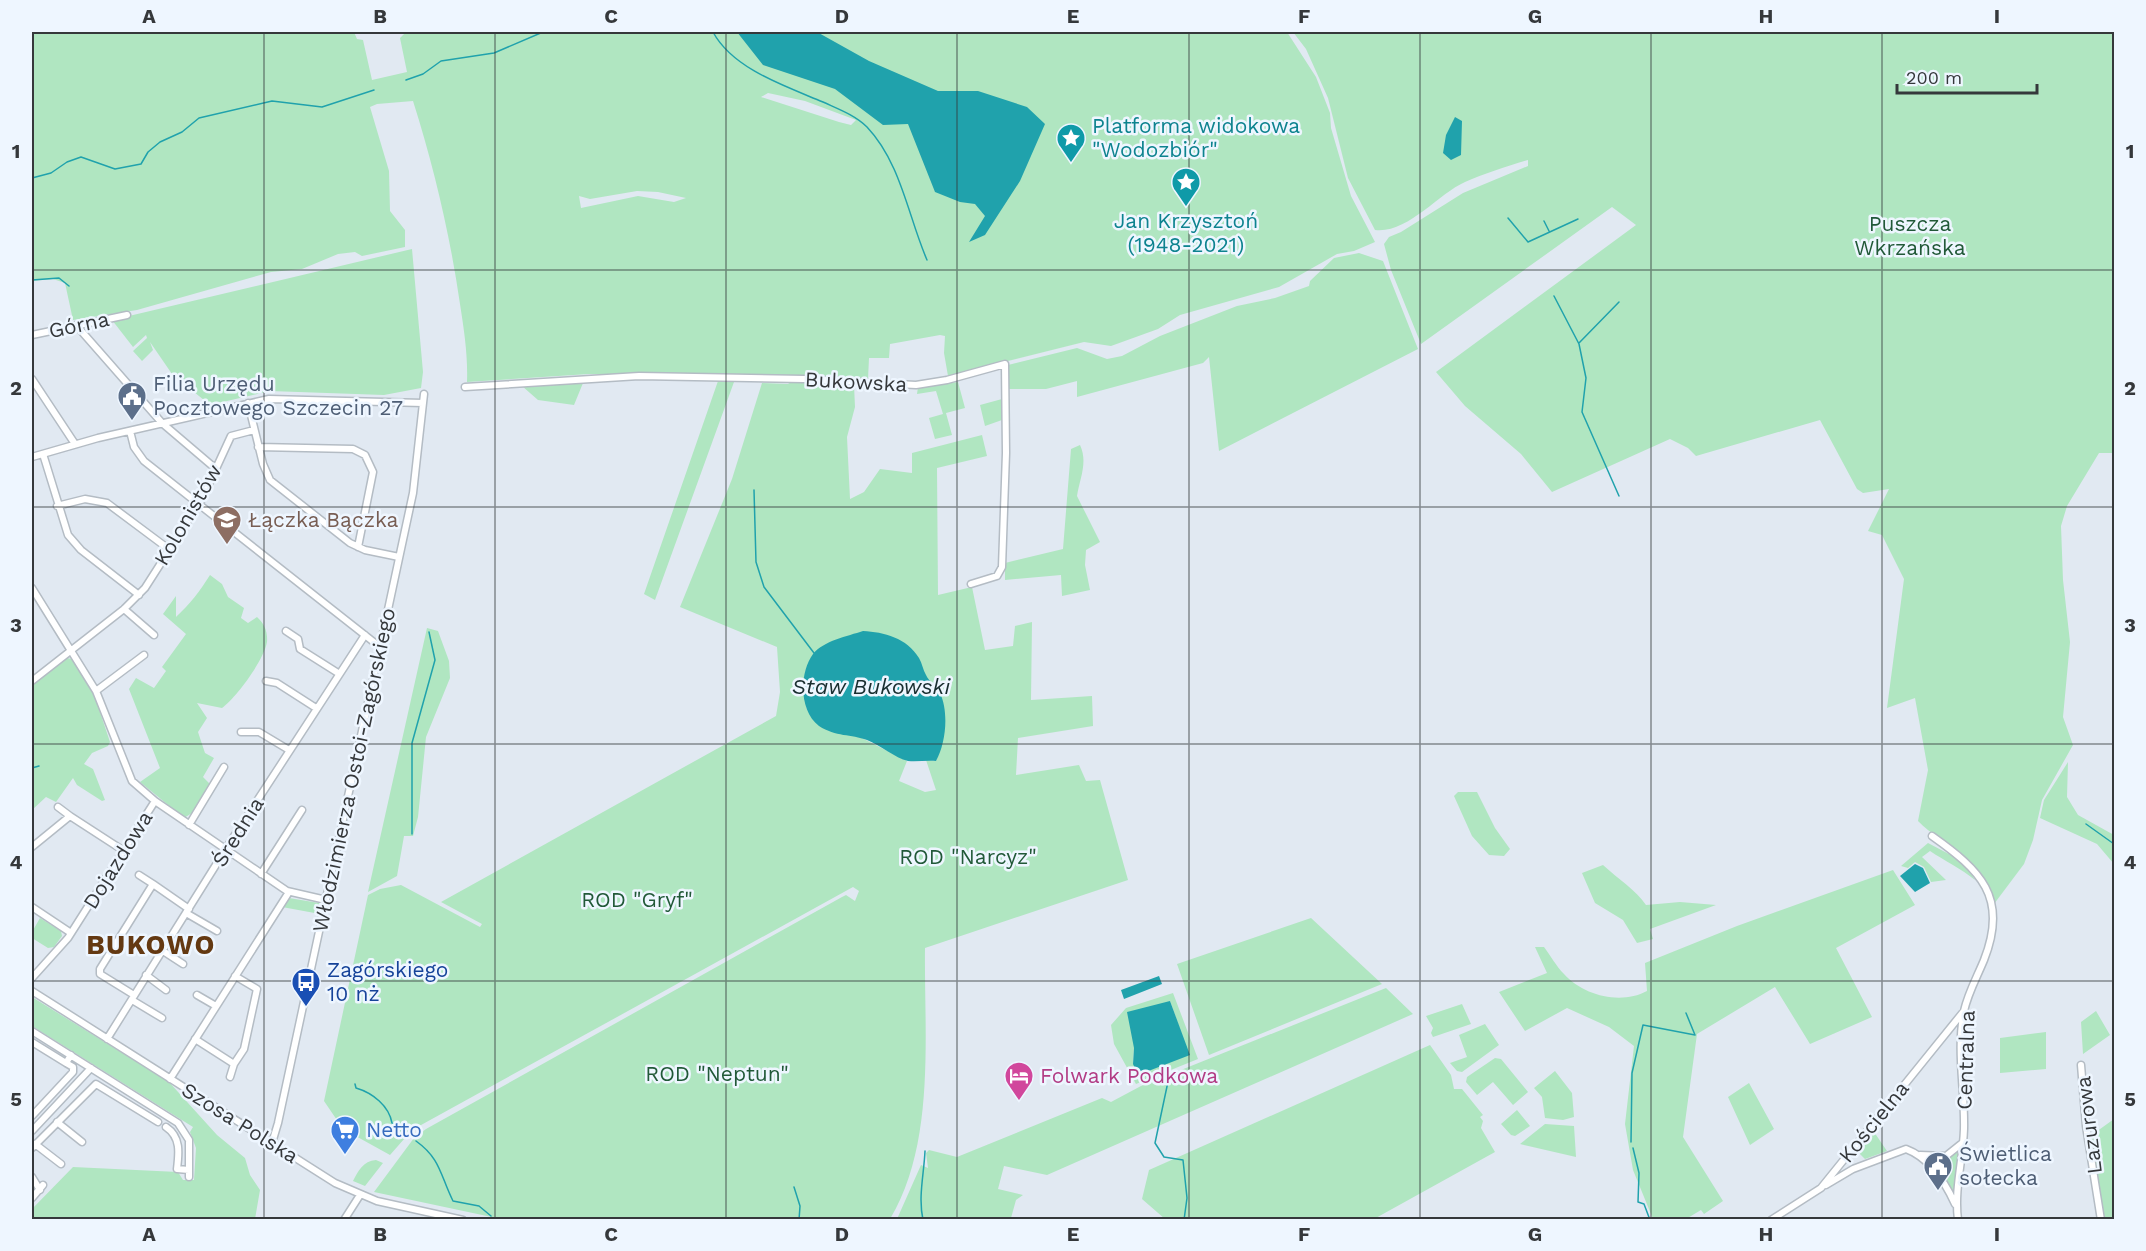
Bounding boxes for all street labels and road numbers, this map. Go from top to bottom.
street label: Górna [46,306,112,343]
street label: Bukowska [804,366,908,397]
street label: Kolonistów [149,460,227,570]
street label: Włodzimierza Ostoi-Zagórskiego [307,605,400,934]
street label: Średnia [206,792,269,871]
street label: Dojazdowa [78,806,158,913]
street label: Centralna [1951,1010,1980,1110]
street label: Lazurowa [2070,1075,2107,1175]
street label: Kościelna [1833,1076,1914,1167]
street label: Szosa Polska [177,1077,303,1168]

